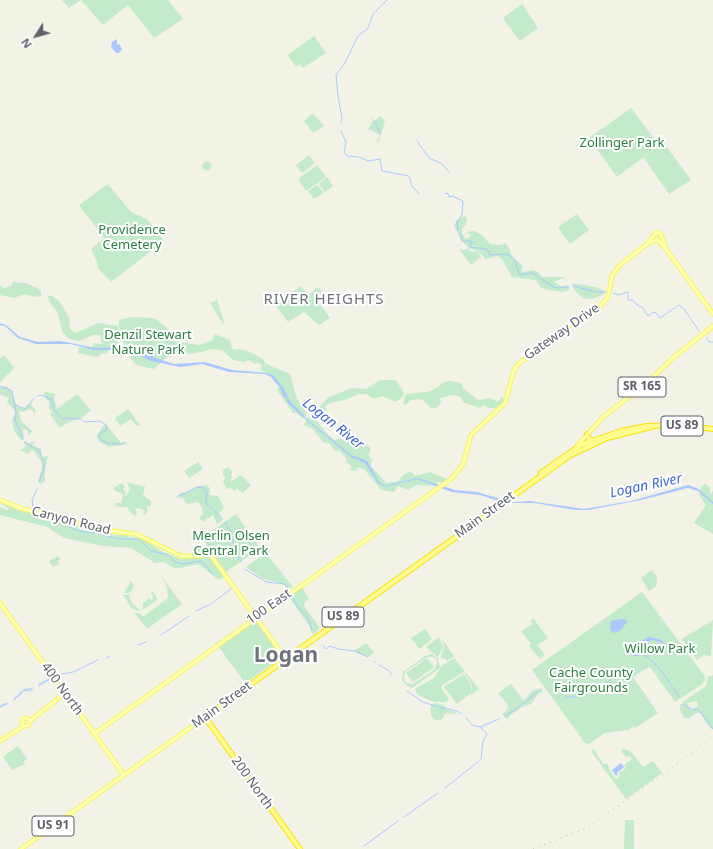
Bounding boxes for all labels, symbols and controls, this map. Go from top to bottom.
north arrow [16,16,56,56]
text: N [17,35,35,52]
park label: Zollinger Park [580,135,664,151]
park label: Providence Cemetery [98,222,166,253]
district label: RIVER HEIGHTS [263,291,385,309]
street label: Gateway Drive [521,300,603,364]
park label: Denzil Stewart Nature Park [104,327,192,358]
road number: SR 165 [618,377,666,397]
water label: Logan River [299,395,367,453]
road number: US 89 [661,416,703,436]
water label: Logan River [608,470,684,502]
street label: Main Street [452,488,518,542]
street label: Canyon Road [30,504,112,538]
park label: Merlin Olsen Central Park [192,528,270,559]
street label: 100 East [244,586,294,628]
road number: US 89 [322,607,364,627]
park label: Willow Park [625,641,695,657]
district label: Logan [254,643,318,669]
street label: 400 North [38,660,86,718]
park label: Cache County Fairgrounds [549,665,633,696]
street label: Main Street [189,678,255,732]
street label: 200 North [228,754,276,812]
road number: US 91 [32,816,74,836]

